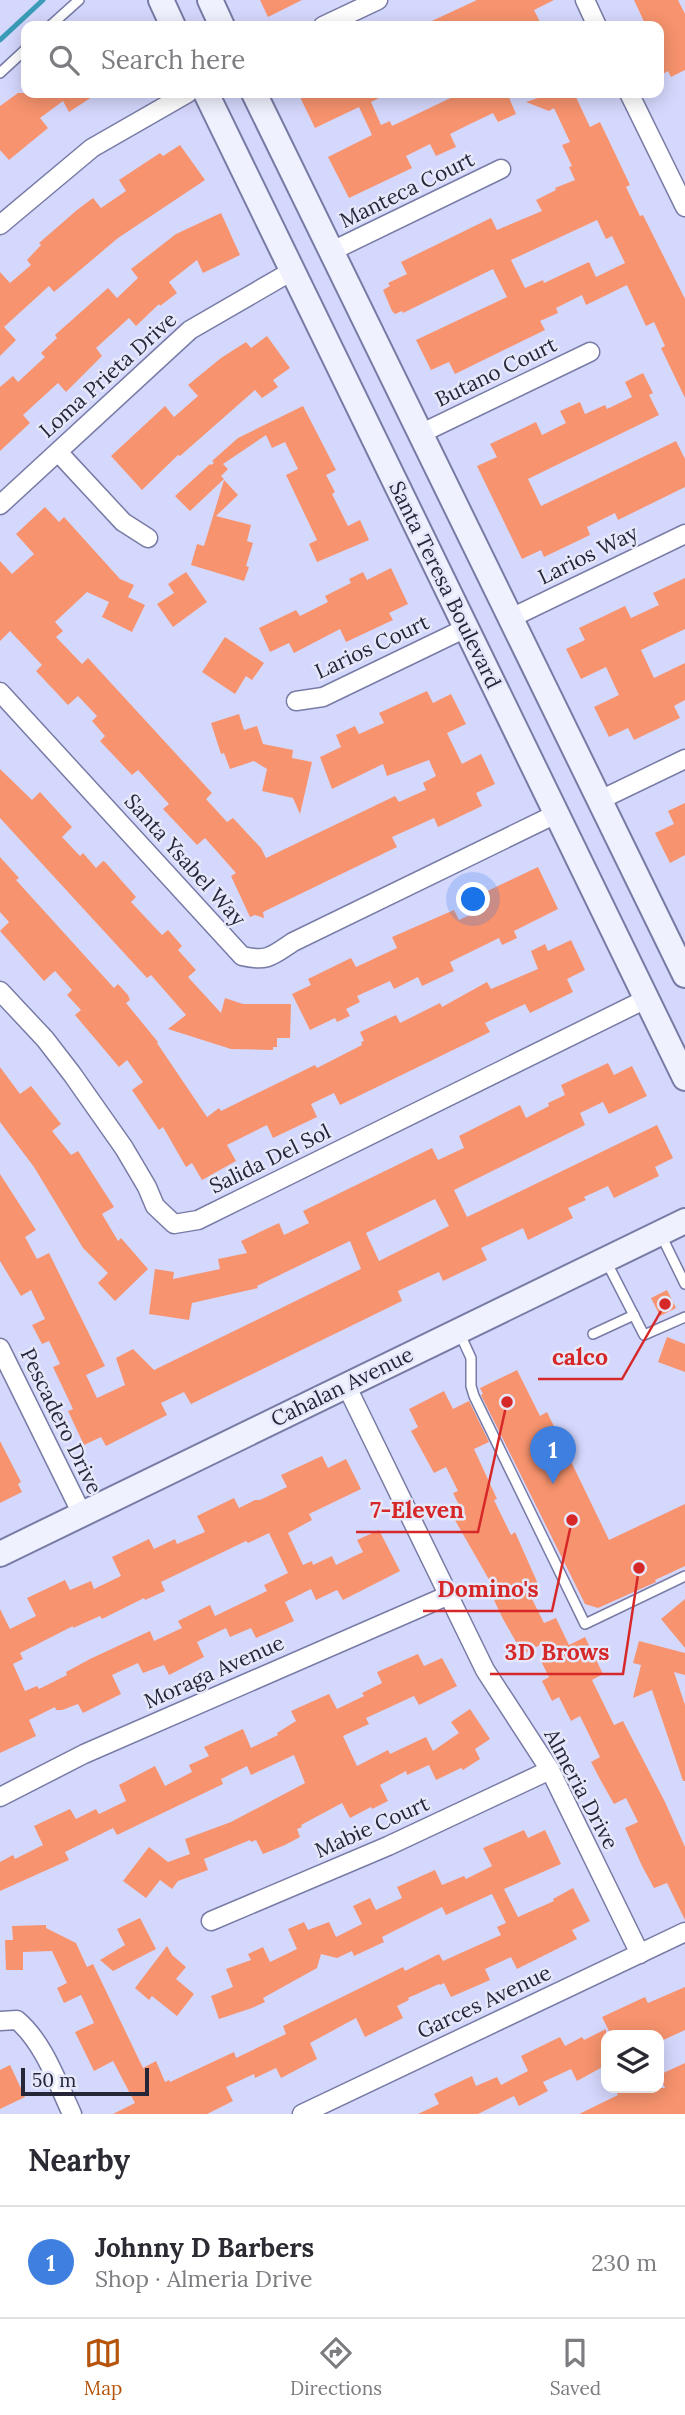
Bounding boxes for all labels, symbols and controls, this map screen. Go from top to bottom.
search box [21,21,664,98]
icon: search [45,41,83,79]
text: Search here [101,43,245,76]
street label: Manteca Court [335,145,479,234]
street label: Loma Prieta Drive [33,306,182,443]
street label: Butano Court [431,330,562,413]
street label: Santa Teresa Boulevard [383,477,507,693]
street label: Larios Way [533,519,642,590]
street label: Larios Court [310,608,434,685]
street label: Santa Ysabel Way [119,788,252,931]
your location [456,882,490,916]
street label: Salida Del Sol [205,1118,335,1199]
callout: calco [538,1335,622,1379]
street label: Cahalan Avenue [266,1340,417,1433]
text: calco [552,1342,608,1371]
street label: Pescadero Drive [15,1343,108,1498]
pin: 1 [530,1426,576,1484]
callout: 7-Eleven [356,1488,478,1532]
text: 7-Eleven [370,1495,464,1524]
callout: Domino's [423,1567,552,1611]
text: Domino's [437,1574,539,1603]
street label: Moraga Avenue [140,1629,288,1714]
callout: 3D Brows [490,1630,623,1674]
text: 3D Brows [505,1637,609,1666]
street label: Almeria Drive [538,1723,625,1854]
street label: Mabie Court [311,1789,434,1864]
street label: Garces Avenue [412,1959,555,2044]
map controls [601,2030,664,2093]
button: layers [601,2030,664,2093]
scale bar [21,2065,149,2097]
text: 50 m [32,2068,76,2092]
text: Nearby [28,2141,130,2179]
text: Johnny D Barbers [95,2231,314,2264]
text: 1 [46,2248,56,2277]
text: 230 m [591,2248,657,2277]
text: Shop · Almeria Drive [95,2264,312,2293]
tab: Map [84,2334,122,2400]
tab: Directions [290,2334,382,2400]
tab: Saved [550,2334,601,2400]

